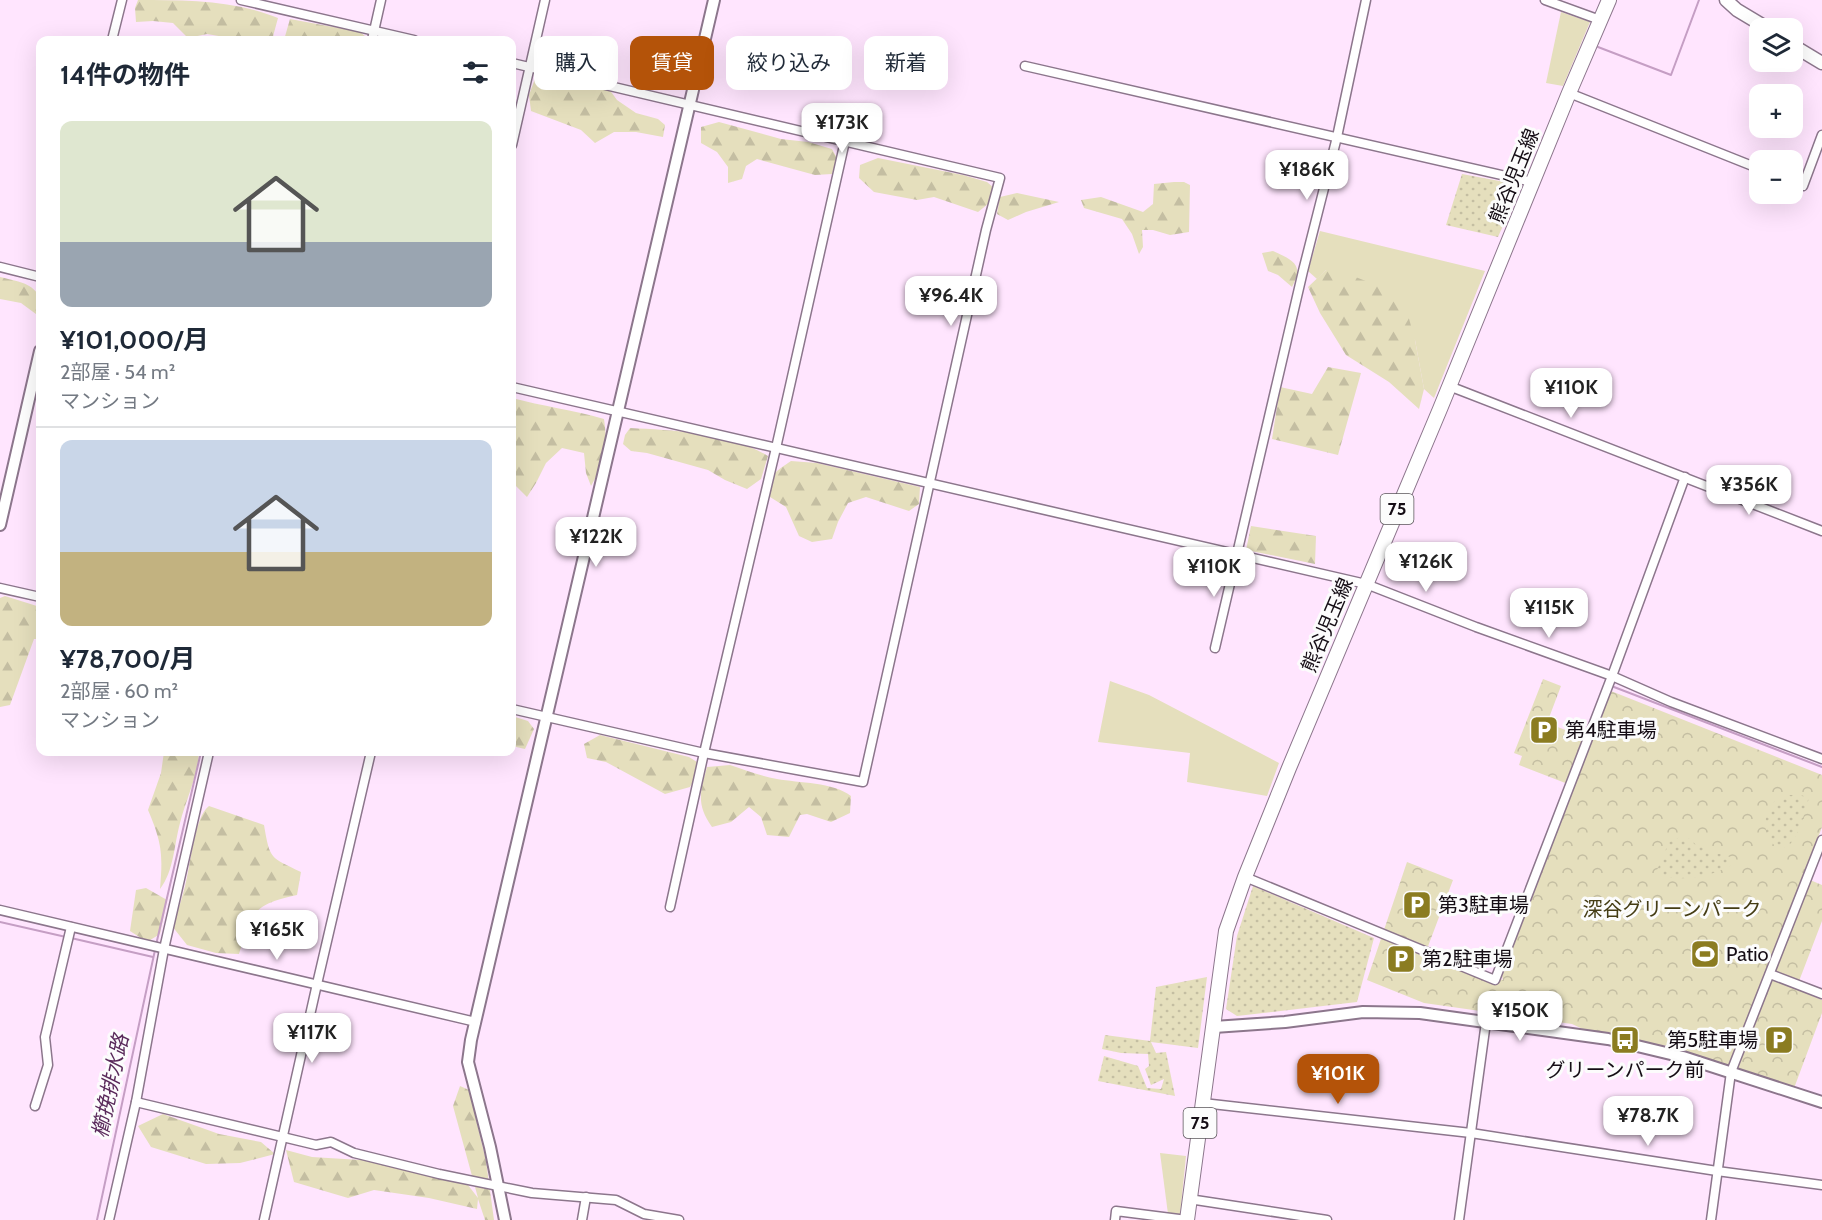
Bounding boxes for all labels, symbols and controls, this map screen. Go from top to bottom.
map controls [1749,18,1803,204]
button: layers [1749,18,1803,72]
chip: 購入 [534,36,618,90]
chip: 賃貸 [630,36,714,90]
chip: 絞り込み [726,36,852,90]
chip: 新着 [864,36,948,90]
icon: filters [459,56,492,89]
text: 14件の物件 [60,59,190,91]
button: + [1749,84,1803,138]
pin: ¥173K [800,103,884,154]
text: ¥173K [816,110,868,134]
street label: 熊谷児玉線 [1484,125,1544,227]
pin: ¥186K [1265,150,1349,201]
button: − [1749,150,1803,204]
text: ¥186K [1279,157,1335,181]
icon: home [222,160,330,268]
pin: ¥96.4K [902,276,1000,327]
text: ¥96.4K [919,283,983,307]
text: ¥101,000/月 [60,324,209,356]
text: 2部屋 · 54 m² [60,360,175,384]
pin: ¥110K [1529,368,1613,419]
text: ¥110K [1544,375,1598,399]
text: マンション [60,389,160,413]
pin: ¥356K [1707,465,1791,516]
text: ¥356K [1720,472,1778,496]
icon: home [222,479,330,587]
road number: 75 [1380,494,1414,524]
pin: ¥122K [554,517,638,568]
text: ¥122K [569,524,623,548]
pin: ¥126K [1384,542,1468,593]
pin: ¥110K [1172,547,1256,598]
text: ¥126K [1399,549,1453,573]
text: ¥110K [1187,554,1241,578]
street label: 熊谷児玉線 [1296,574,1358,676]
pin: ¥115K [1507,588,1591,639]
text: ¥115K [1524,595,1574,619]
text: ¥78,700/月 [60,643,195,675]
text: 2部屋 · 60 m² [60,679,178,703]
text: マンション [60,708,160,732]
parking icon: 第4駐車場 [1528,714,1560,746]
place label: 第4駐車場 [1565,718,1657,742]
parking icon: 第3駐車場 [1401,889,1433,921]
place label: 第3駐車場 [1438,893,1529,917]
park label: 深谷グリーンパーク [1583,897,1762,921]
pin: ¥165K [235,910,319,961]
text: ¥165K [250,917,304,941]
sports icon: Patio [1689,938,1721,970]
place label: Patio [1726,942,1769,966]
parking icon: 第2駐車場 [1385,943,1417,975]
place label: 第2駐車場 [1422,947,1512,971]
pin: ¥150K [1478,991,1562,1042]
text: ¥150K [1492,998,1548,1022]
pin: ¥117K [270,1013,354,1064]
text: ¥117K [287,1020,337,1044]
bus stop icon: グリーンパーク前 [1609,1024,1641,1056]
parking icon: 第5駐車場 [1763,1024,1795,1056]
place label: 第5駐車場 [1667,1028,1758,1052]
water label: 櫛挽排水路 [87,1030,134,1140]
pin: ¥101K [1296,1054,1380,1105]
place label: グリーンパーク前 [1546,1058,1705,1082]
text: ¥101K [1311,1061,1365,1085]
pin: ¥78.7K [1599,1096,1697,1147]
text: ¥78.7K [1617,1103,1679,1127]
road number: 75 [1184,1108,1216,1138]

